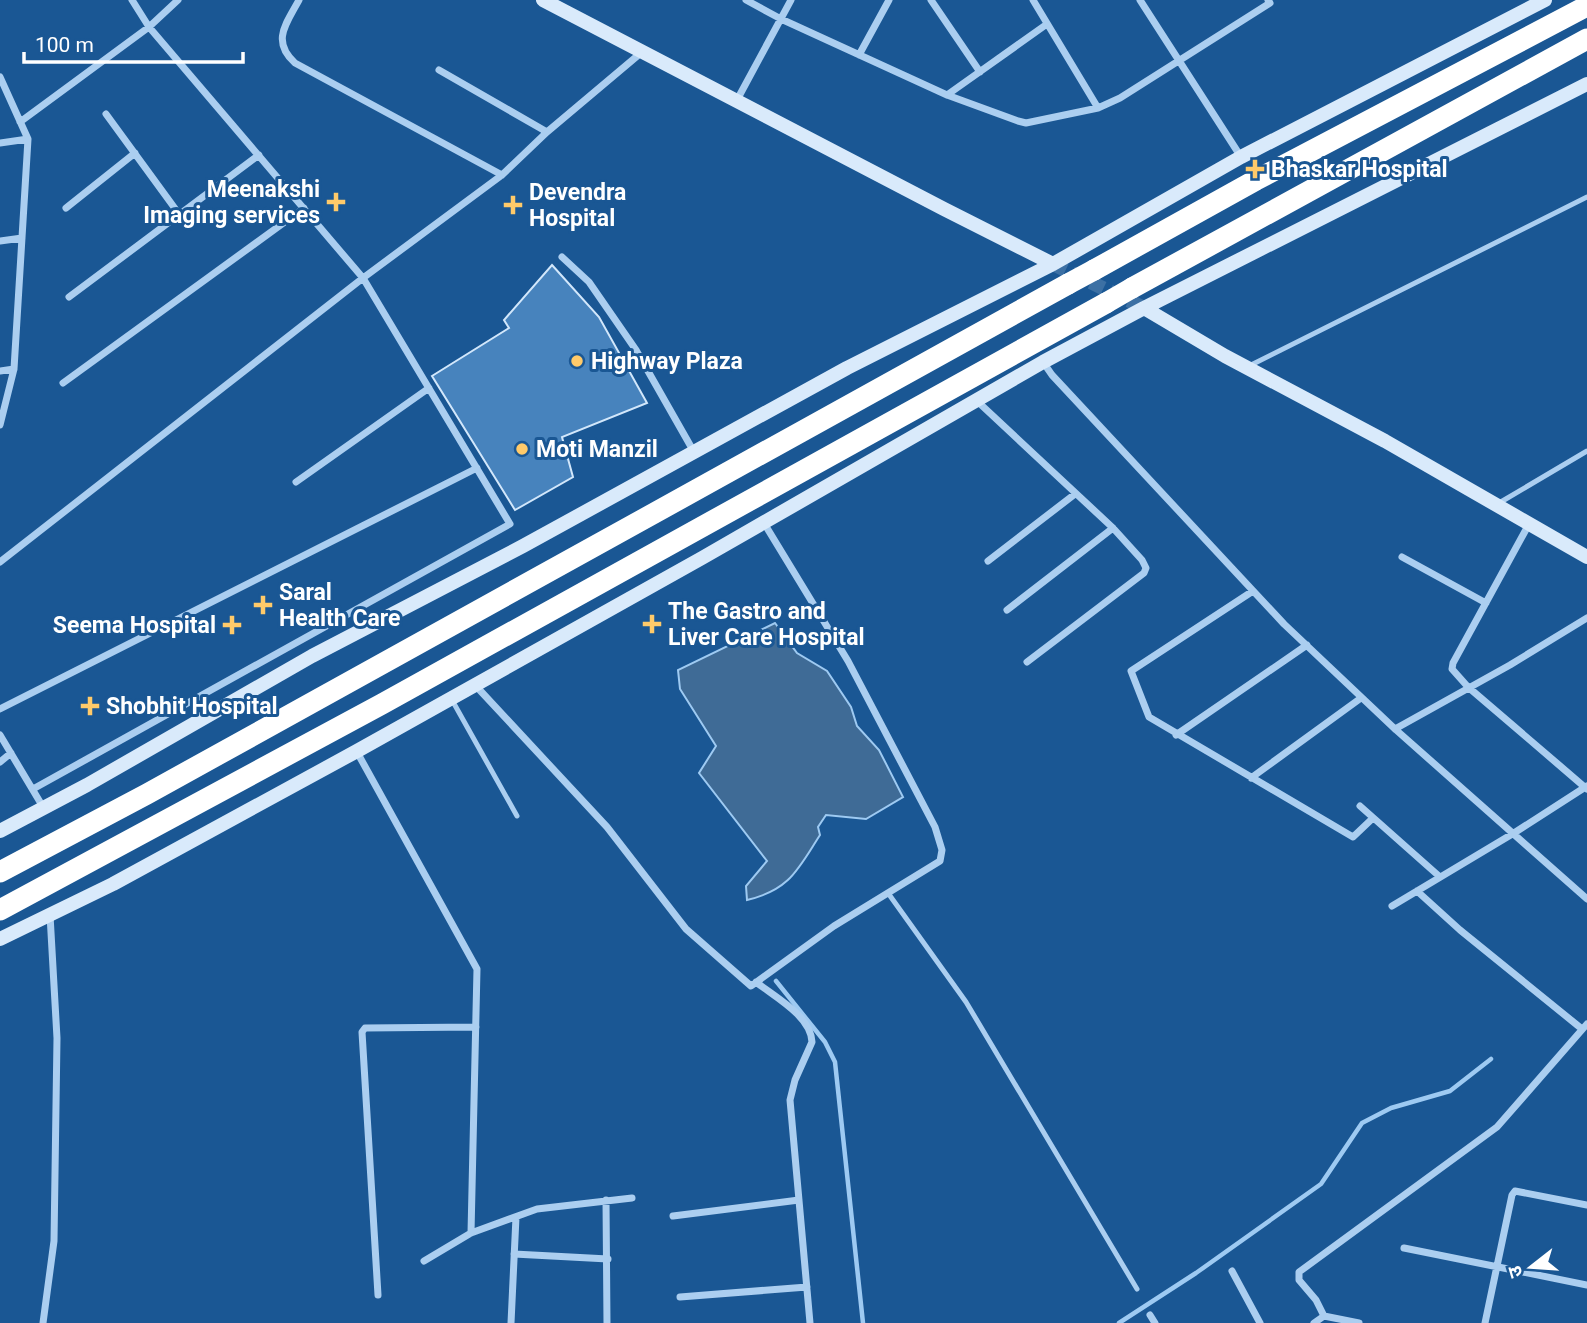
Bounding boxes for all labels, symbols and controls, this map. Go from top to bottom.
scale bar [24,21,243,65]
text: 100 m [35,33,94,57]
place label: Bhaskar Hospital [1271,156,1448,183]
marker: Bhaskar Hospital [1245,159,1265,179]
place label: Meenakshi Imaging services [143,176,320,229]
place label: Devendra Hospital [529,179,626,232]
marker: Meenakshi Imaging services [326,192,346,212]
marker: Devendra Hospital [503,195,523,215]
place label: Highway Plaza [591,348,743,375]
marker: Highway Plaza [569,353,585,369]
place label: Moti Manzil [536,436,658,463]
marker: Moti Manzil [514,441,530,457]
place label: Saral Health Care [279,579,400,632]
marker: Saral Health Care [253,595,273,615]
place label: The Gastro and Liver Care Hospital [668,598,865,651]
place label: Seema Hospital [53,612,216,639]
marker: The Gastro and Liver Care Hospital [642,614,662,634]
marker: Seema Hospital [222,615,242,635]
place label: Shobhit Hospital [106,693,278,720]
marker: Shobhit Hospital [80,696,100,716]
north arrow [1496,1232,1566,1302]
text: उ [1502,1262,1528,1281]

